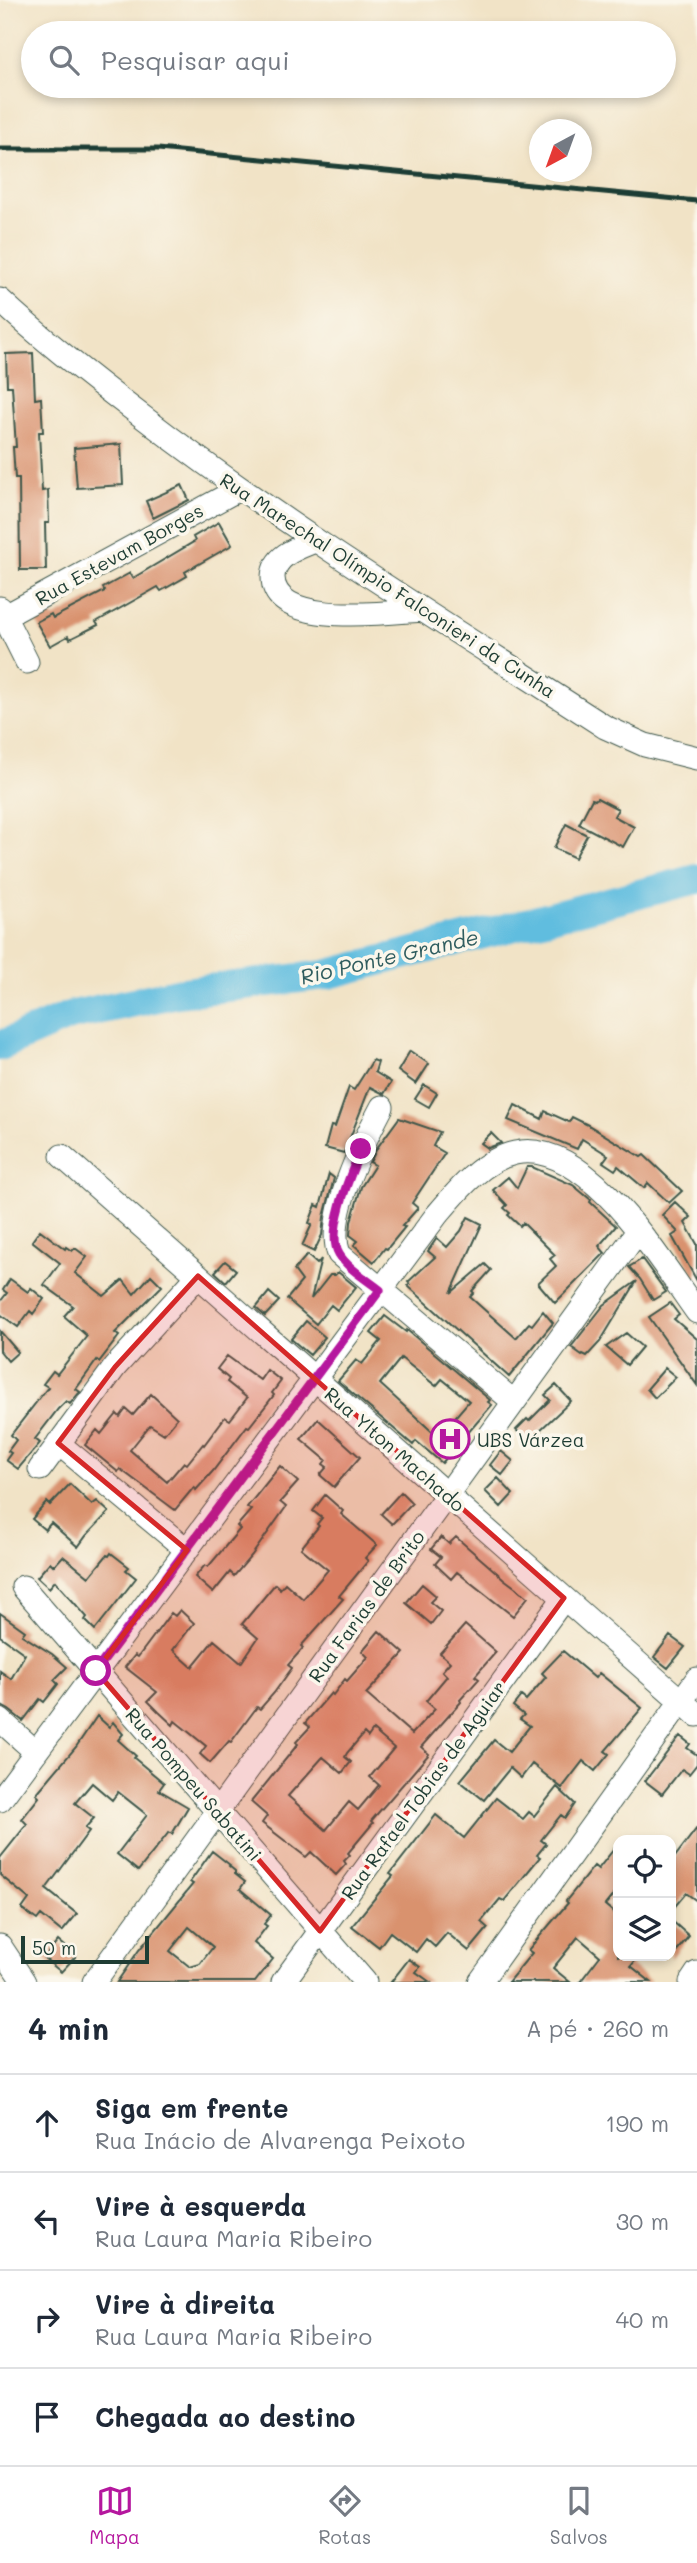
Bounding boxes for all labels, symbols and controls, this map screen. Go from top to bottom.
search box [21,21,676,98]
icon: search [45,41,83,79]
text: Pesquisar aqui [101,43,290,77]
north arrow [529,119,592,182]
street label: Rua Marechal Olímpio Falconieri da Cunha [215,467,561,703]
street label: Rua Estevam Borges [31,497,207,611]
water label: Rio Ponte Grande [297,922,481,990]
route end [345,1133,376,1164]
street label: Rua Ylton Machado [320,1381,470,1517]
hospital icon: UBS Várzea [429,1418,471,1460]
place label: UBS Várzea [477,1427,584,1452]
street label: Rua Farias de Brito [302,1525,430,1687]
route start [80,1655,111,1686]
street label: Rua Rafael Tobias de Aguiar [335,1675,511,1905]
street label: Rua Pompeu Sabatini [120,1702,268,1866]
map controls [613,1835,676,1961]
button: locate [613,1835,676,1898]
button: layers [613,1898,676,1961]
scale bar [21,1933,149,1965]
text: 50 m [32,1935,76,1960]
text: 4 min [28,2008,109,2048]
text: A pé · 260 m [526,2013,669,2043]
text: Siga em frente [95,2091,289,2125]
icon: ahead [28,2104,66,2142]
text: 190 m [605,2108,669,2138]
text: Rua Inácio de Alvarenga Peixoto [95,2125,465,2155]
text: Vire à esquerda [95,2189,306,2223]
icon: left [28,2202,66,2240]
text: 30 m [616,2206,669,2236]
text: Rua Laura Maria Ribeiro [95,2223,372,2253]
text: Vire à direita [95,2287,275,2321]
icon: right [28,2300,66,2338]
text: 40 m [616,2304,669,2334]
text: Rua Laura Maria Ribeiro [95,2321,372,2351]
icon: arrive [28,2398,66,2436]
text: Chegada ao destino [95,2400,355,2434]
tab: Mapa [89,2482,140,2549]
tab: Rotas [318,2482,371,2549]
tab: Salvos [550,2482,608,2549]

